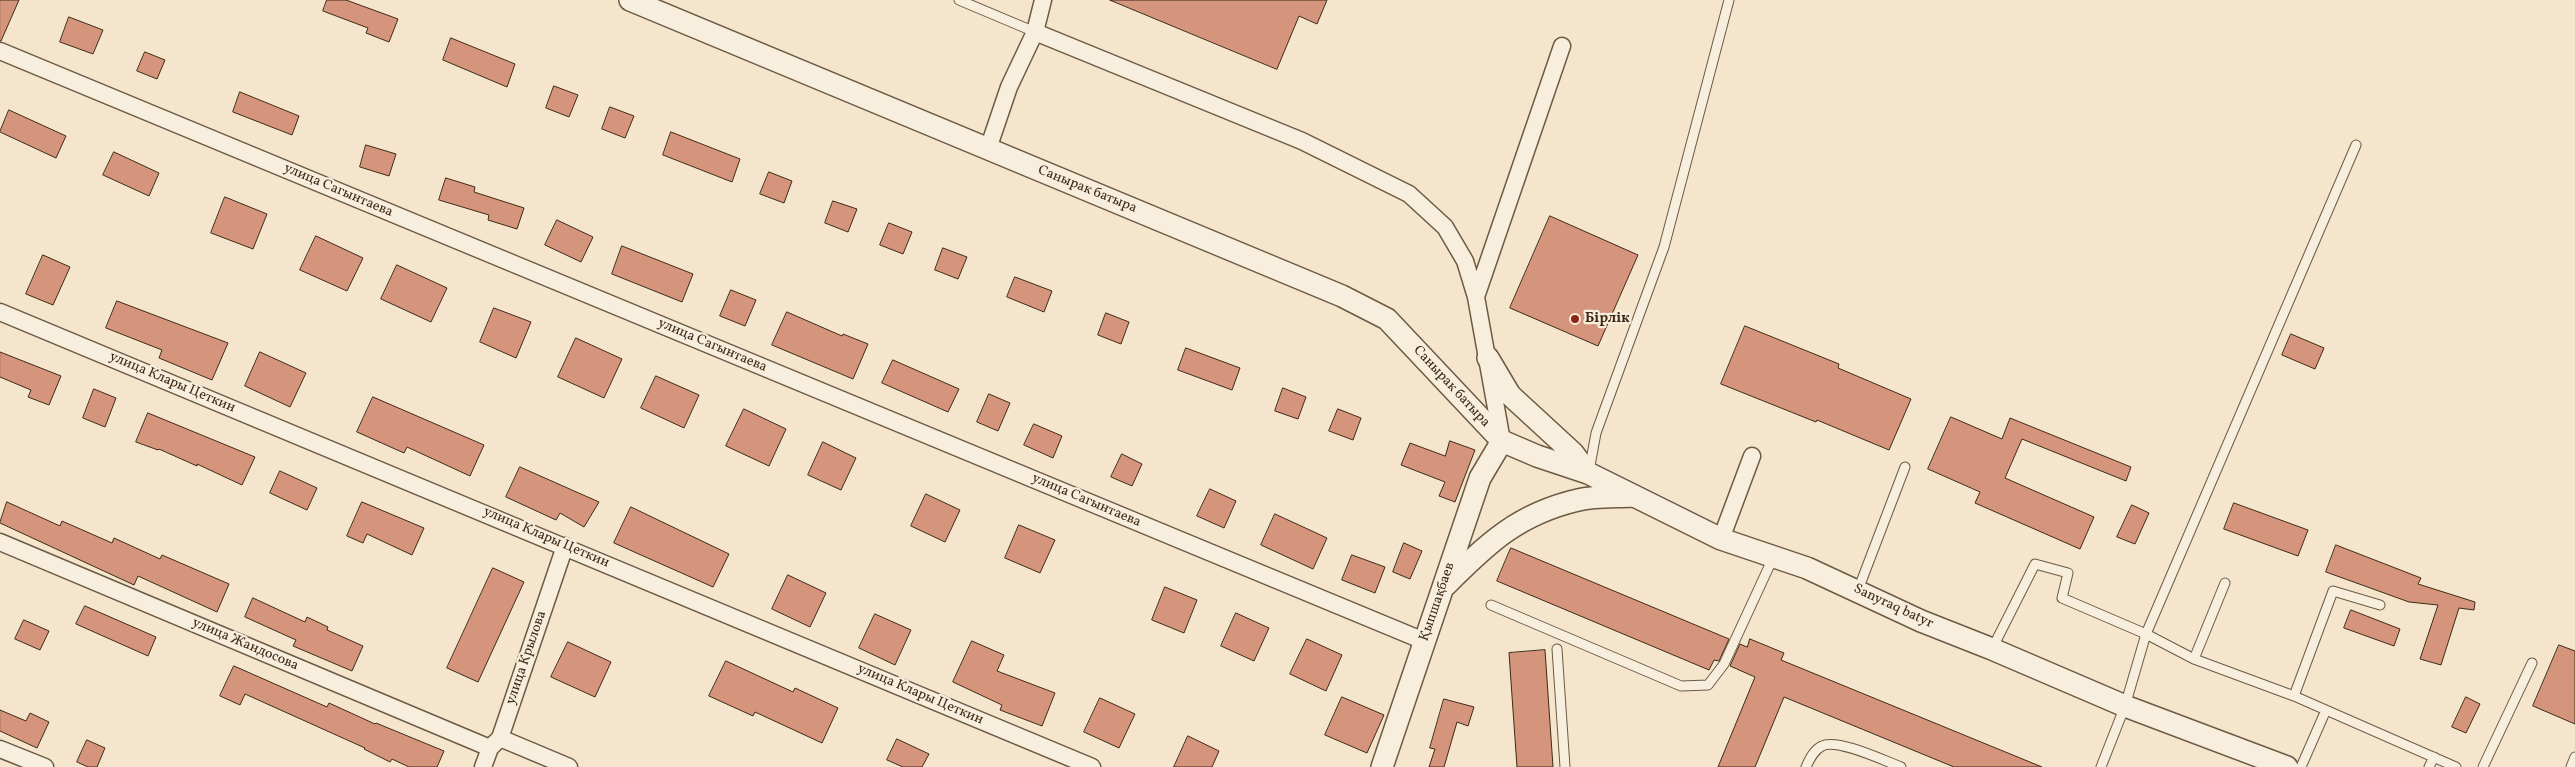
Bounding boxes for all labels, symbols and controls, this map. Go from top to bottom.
street label: улица Сагынтаева [281,160,395,222]
street label: Санырак батыра [1035,162,1139,218]
place label: Бірлік [1585,311,1630,327]
marker: Бірлік [1569,313,1581,325]
street label: улица Сагынтаева [655,315,769,377]
street label: Санырак батыра [1409,343,1493,431]
street label: улица Клары Цеткин [106,349,238,417]
street label: улица Сагынтаева [1029,470,1143,532]
street label: улица Клары Цеткин [480,504,612,572]
street label: Қыпшақбаев [1417,560,1459,644]
street label: Sanyraq batyr [1850,581,1936,633]
street label: улица Крылова [503,609,551,707]
street label: улица Жандосова [189,615,301,675]
street label: улица Клары Цеткин [854,661,986,729]

